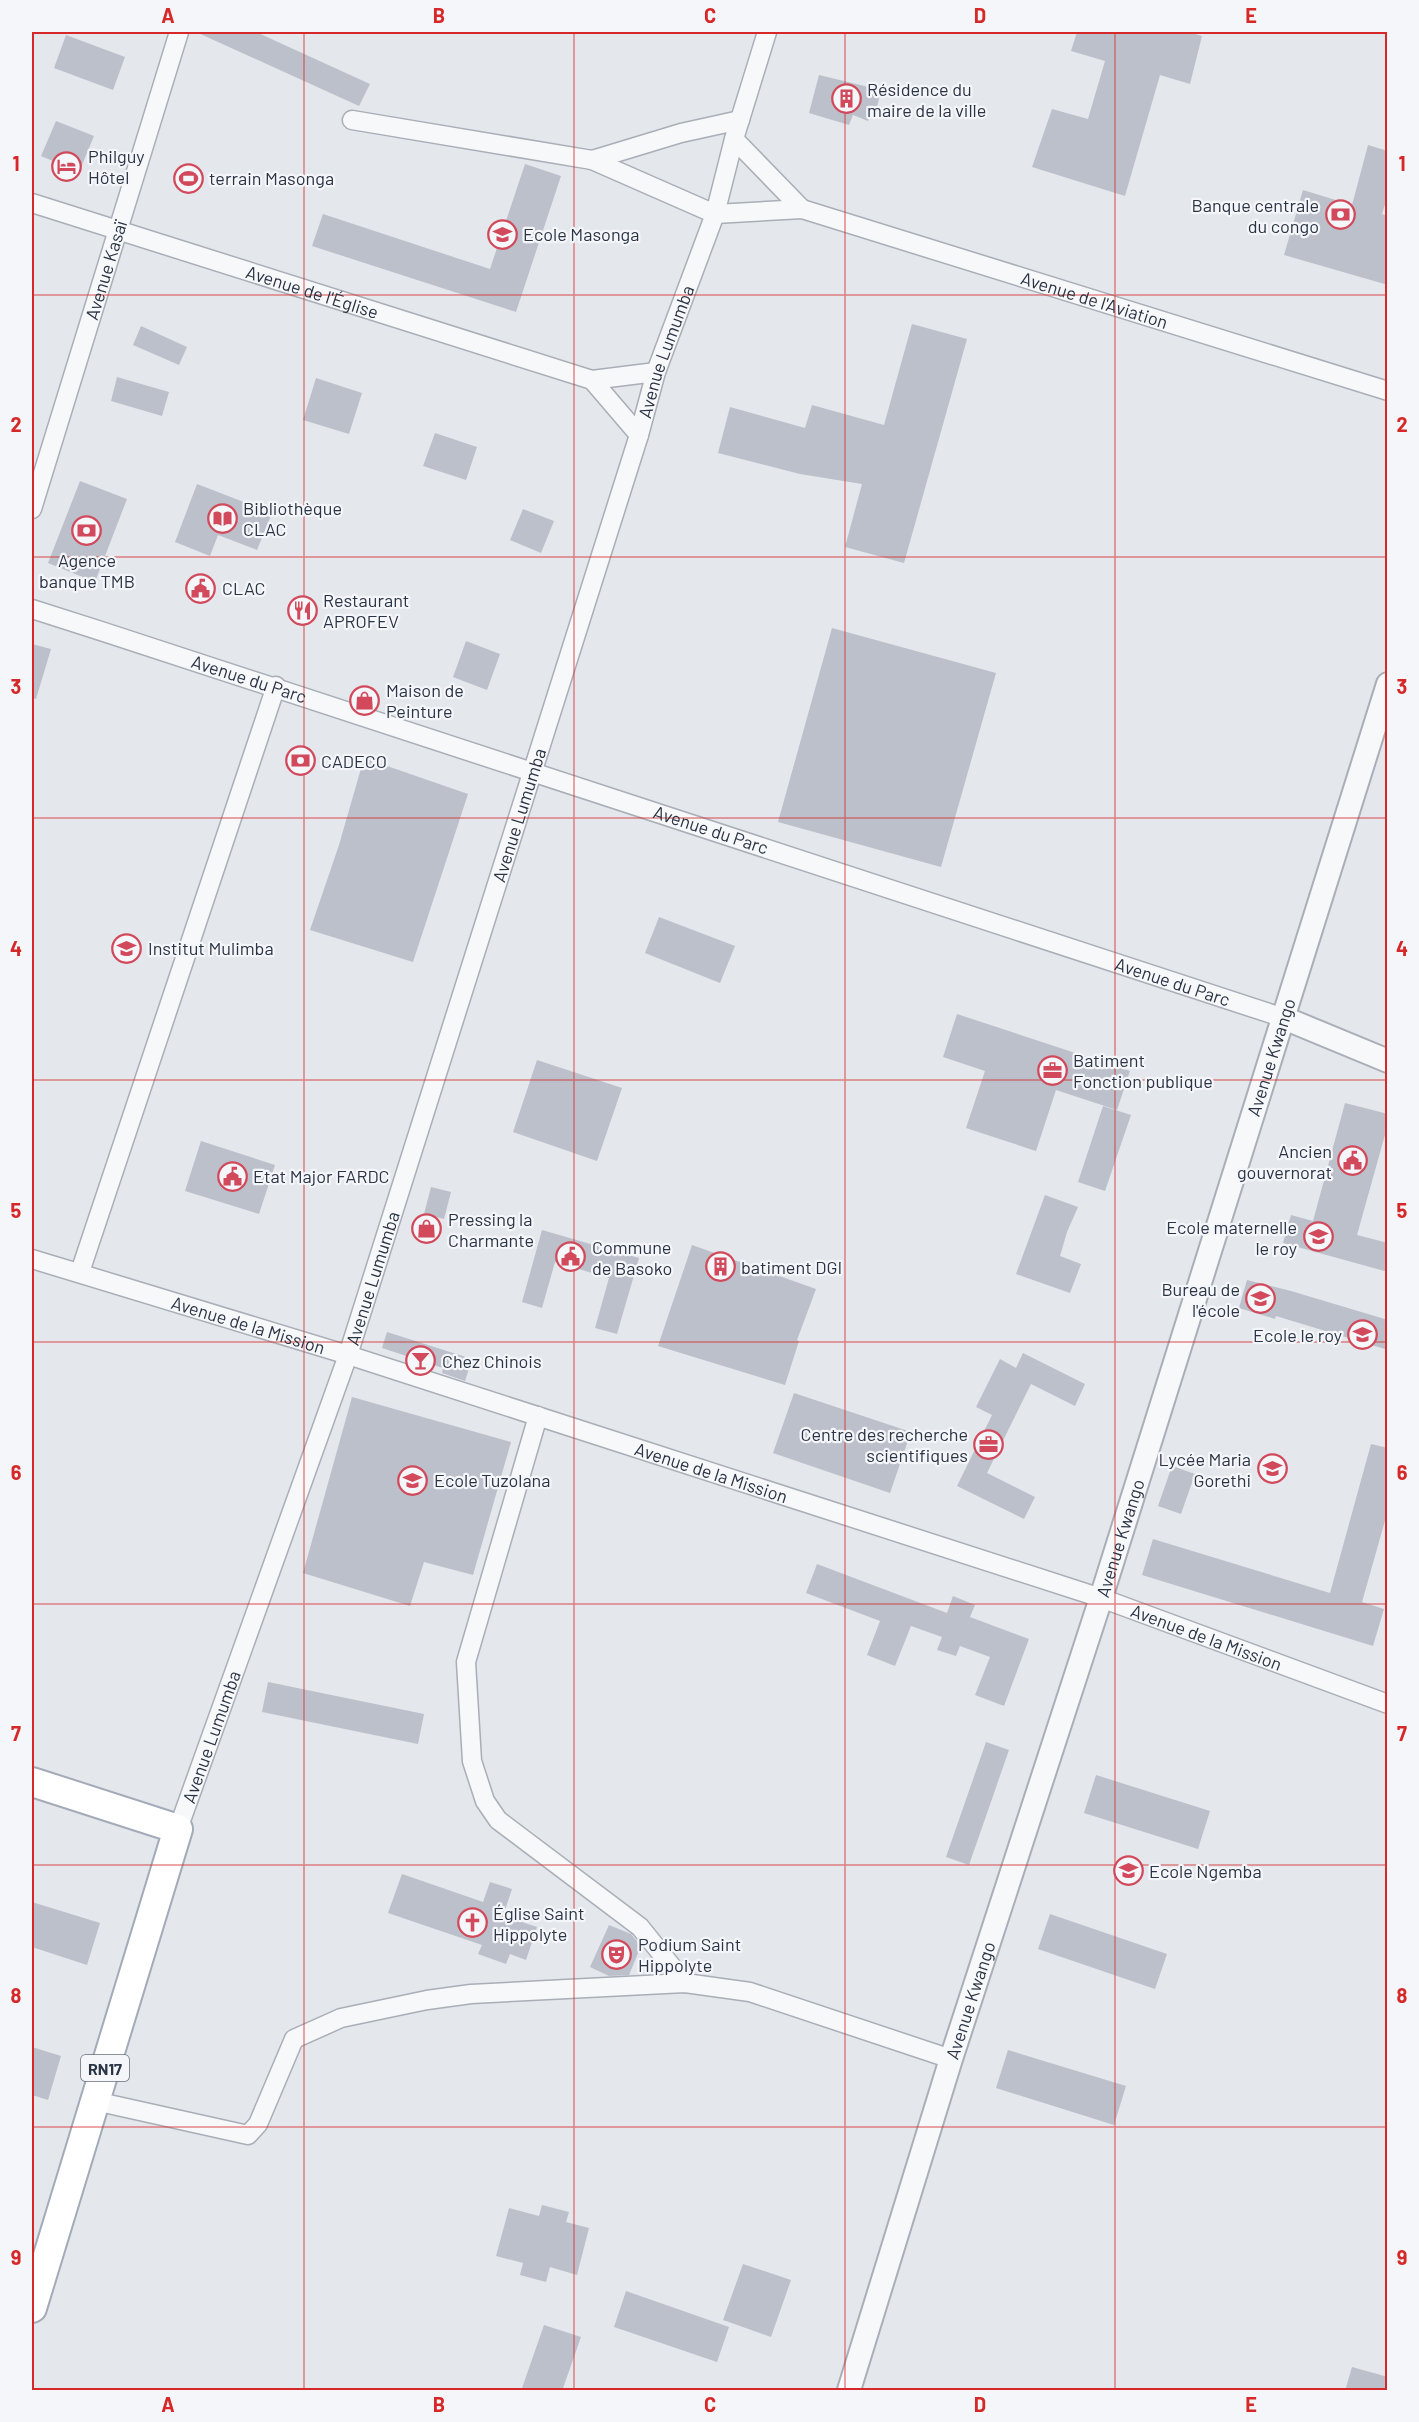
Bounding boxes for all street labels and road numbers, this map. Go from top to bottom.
street label: Avenue Kasaï [80,217,132,322]
street label: Avenue de l'Église [243,260,381,323]
street label: Avenue de l'Aviation [1018,267,1171,333]
street label: Avenue Lumumba [633,282,698,421]
street label: Avenue du Parc [189,650,309,708]
street label: Avenue Lumumba [487,745,550,885]
street label: Avenue du Parc [651,800,771,859]
street label: Avenue du Parc [1112,952,1233,1011]
street label: Avenue Kwango [1242,995,1300,1119]
street label: Avenue Lumumba [341,1209,404,1348]
street label: Avenue de la Mission [169,1291,328,1358]
street label: Avenue de la Mission [632,1437,791,1507]
street label: Avenue Kwango [1091,1476,1149,1600]
street label: Avenue de la Mission [1128,1599,1285,1675]
street label: Avenue Lumumba [177,1668,245,1806]
street label: Avenue Kwango [941,1939,1000,2062]
road number: RN17 [81,2055,129,2081]

